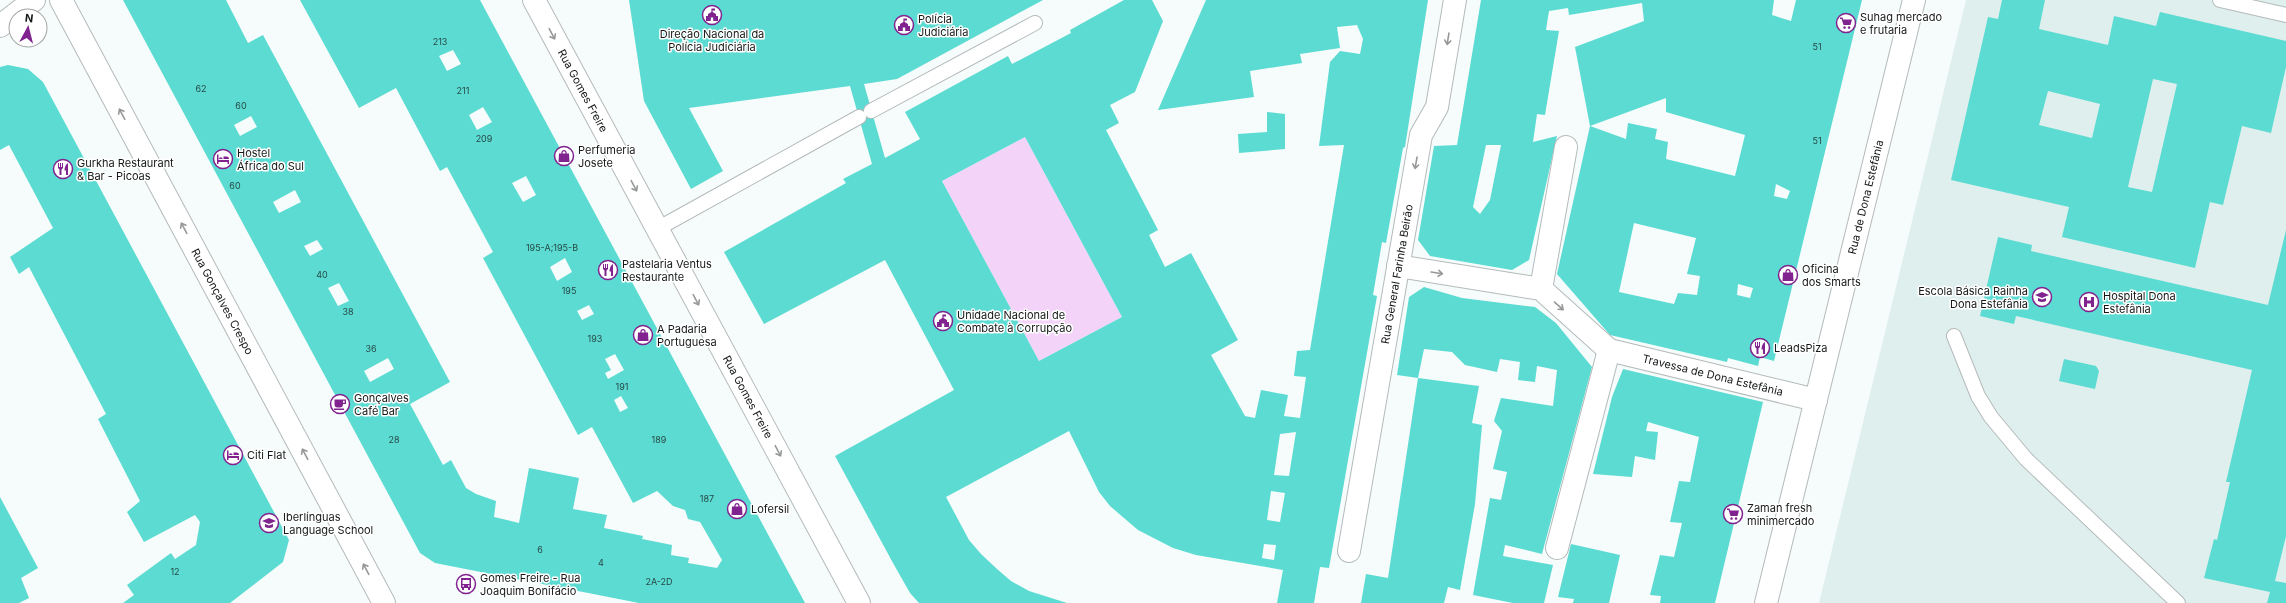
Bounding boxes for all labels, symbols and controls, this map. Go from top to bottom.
public building icon: Direção Nacional da Polícia Judiciária [701,4,723,26]
north arrow [8,8,48,48]
place label: Suhag mercado e frutaria [1860,10,1942,37]
text: N [24,11,34,26]
place label: Polícia Judiciária [918,12,968,39]
supermarket icon: Suhag mercado e frutaria [1835,12,1857,34]
public building icon: Polícia Judiciária [893,14,915,36]
place label: Direção Nacional da Polícia Judiciária [660,27,764,54]
one-way arrow [549,28,557,40]
one-way arrow [1444,32,1452,45]
house number: 213 [433,36,448,47]
house number: 51 [1812,41,1822,52]
street label: Rua Gomes Freire [555,47,611,135]
house number: 62 [195,83,207,94]
house number: 211 [457,85,469,96]
house number: 60 [235,100,247,111]
one-way arrow [118,108,126,120]
house number: 209 [476,133,493,144]
house number: 51 [1812,135,1822,146]
street label: Rua de Dona Estefânia [1845,138,1886,256]
place label: Perfumeria Josete [578,143,635,170]
shop icon: Perfumeria Josete [553,145,575,167]
place label: Hostel África do Sul [237,146,304,173]
hotel icon: Hostel África do Sul [212,148,234,170]
place label: Gurkha Restaurant & Bar - Picoas [77,156,174,183]
one-way arrow [1412,156,1420,169]
restaurant icon: Gurkha Restaurant & Bar - Picoas [52,158,74,180]
one-way arrow [631,179,638,191]
house number: 60 [229,180,241,191]
street label: Rua General Farinha Beirão [1378,203,1416,345]
one-way arrow [179,223,187,235]
house number: 195-A;195-B [526,242,578,253]
street label: Rua Gonçalves Crespo [188,246,257,357]
place label: Pastelaria Ventus Restaurante [622,257,712,284]
restaurant icon: Pastelaria Ventus Restaurante [597,259,619,281]
place label: Oficina dos Smarts [1802,262,1861,289]
shop icon: Oficina dos Smarts [1777,264,1799,286]
house number: 40 [316,269,328,280]
one-way arrow [1430,269,1443,277]
place label: Escola Básica Rainha Dona Estefânia [1918,284,2028,311]
house number: 195 [562,285,576,296]
school or university icon: Escola Básica Rainha Dona Estefânia [2031,286,2053,308]
place label: Hospital Dona Estefânia [2103,289,2176,316]
hospital icon: Hospital Dona Estefânia [2078,291,2100,313]
one-way arrow [692,294,700,306]
one-way arrow [1554,301,1564,310]
house number: 38 [342,306,354,317]
place label: Unidade Nacional de Combate à Corrupção [957,308,1072,335]
public building icon: Unidade Nacional de Combate à Corrupção [932,310,954,332]
place label: A Padaria Portuguesa [657,322,717,349]
shop icon: A Padaria Portuguesa [632,324,654,346]
house number: 193 [588,333,603,344]
restaurant icon: LeadsPiza [1749,337,1771,359]
place label: LeadsPiza [1774,341,1827,355]
house number: 36 [365,343,377,354]
street label: Travessa de Dona Estefânia [1641,351,1785,399]
street label: Rua Gomes Freire [720,353,776,441]
house number: 191 [616,381,628,392]
place label: Gonçalves Café Bar [354,391,409,418]
cafe icon: Gonçalves Café Bar [329,393,351,415]
house number: 28 [388,434,400,445]
house number: 189 [652,434,667,445]
hotel icon: Citi Flat [222,444,244,466]
one-way arrow [774,445,782,457]
place label: Citi Flat [247,448,286,462]
one-way arrow [300,448,308,460]
house number: 187 [700,493,714,504]
shop icon: Lofersil [726,498,748,520]
place label: Zaman fresh minimercado [1747,501,1815,528]
place label: Lofersil [751,502,789,516]
supermarket icon: Zaman fresh minimercado [1722,503,1744,525]
place label: Iberlínguas Language School [283,510,373,537]
school or university icon: Iberlínguas Language School [258,512,280,534]
house number: 6 [537,544,543,555]
house number: 4 [598,557,604,568]
one-way arrow [362,563,369,575]
house number: 12 [170,566,180,577]
place label: Gomes Freire - Rua Joaquim Bonifácio [480,571,580,598]
bus stop icon: Gomes Freire - Rua Joaquim Bonifácio [455,573,477,595]
house number: 2A-2D [645,576,673,587]

